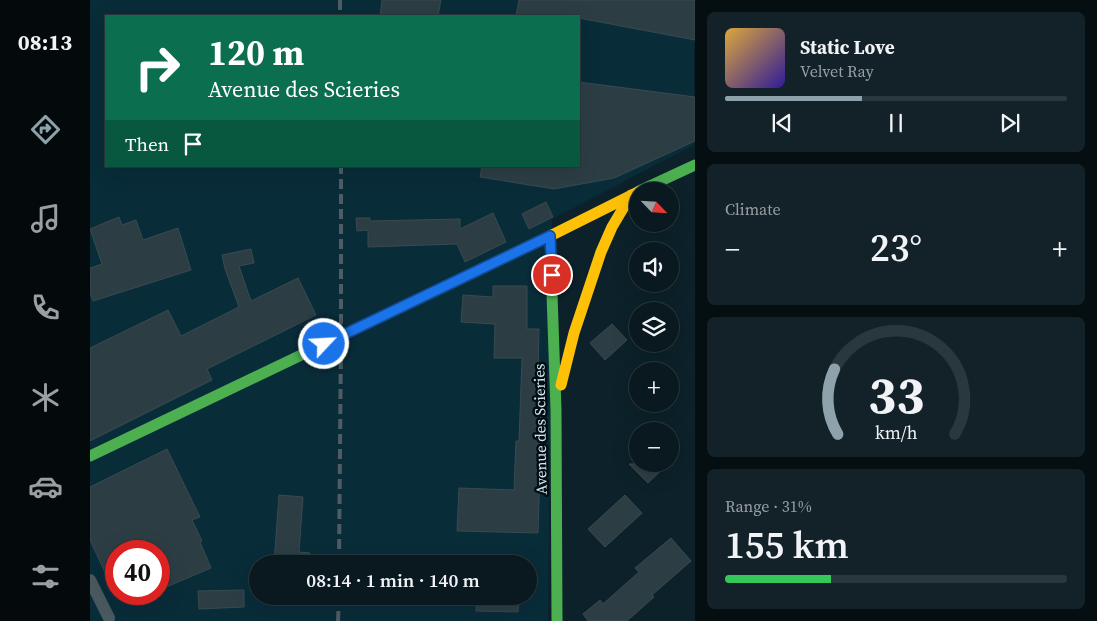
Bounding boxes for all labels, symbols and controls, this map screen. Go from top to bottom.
text: 08:13 [18,27,72,57]
text: 120 m [208,29,304,77]
text: Static Love [800,34,895,60]
icon: right [125,35,190,100]
text: Velvet Ray [800,60,874,82]
text: Avenue des Scieries [208,74,400,104]
icon: previous [768,109,796,137]
icon: pause [882,109,910,137]
icon: next [996,109,1024,137]
icon: directions [28,112,63,147]
icon: arrive [179,130,207,158]
text: Then [125,131,169,157]
north arrow [629,182,679,232]
map controls [629,182,679,472]
text: Climate [725,198,781,220]
icon: music [28,201,63,236]
text: 23° [870,222,922,274]
text: − [725,230,740,268]
text: + [1052,230,1067,268]
button: sound [629,242,679,292]
pin [531,254,573,296]
icon: arrive [538,261,566,289]
icon: phone [28,290,63,325]
button: layers [629,302,679,352]
position arrow [297,317,349,369]
text: 33 [868,359,924,430]
button: + [629,362,679,412]
street label: Avenue des Scieries [528,363,552,495]
icon: climate [28,380,63,415]
text: km/h [875,420,918,445]
button: − [629,422,679,472]
icon: car [28,469,63,504]
text: Range · 31% [725,495,812,517]
text: 155 km [725,519,849,571]
speed limit sign: 40 [105,540,170,605]
icon: filters [28,559,63,594]
text: 08:14 · 1 min · 140 m [306,567,480,593]

